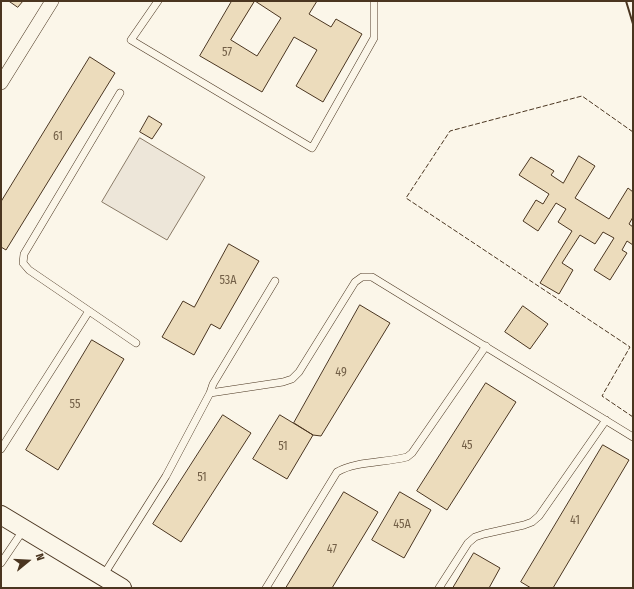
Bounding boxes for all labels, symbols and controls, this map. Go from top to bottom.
house number: 57 [222,46,232,60]
house number: 61 [53,130,63,144]
house number: 53А [219,274,237,288]
house number: 49 [335,366,347,380]
house number: 55 [70,398,80,412]
house number: 45 [461,439,473,453]
house number: 51 [278,440,288,454]
house number: 51 [197,471,207,485]
house number: 41 [570,514,580,528]
house number: 45А [393,518,411,532]
north arrow [8,541,48,581]
house number: 47 [327,543,337,557]
text: N [33,552,47,562]

